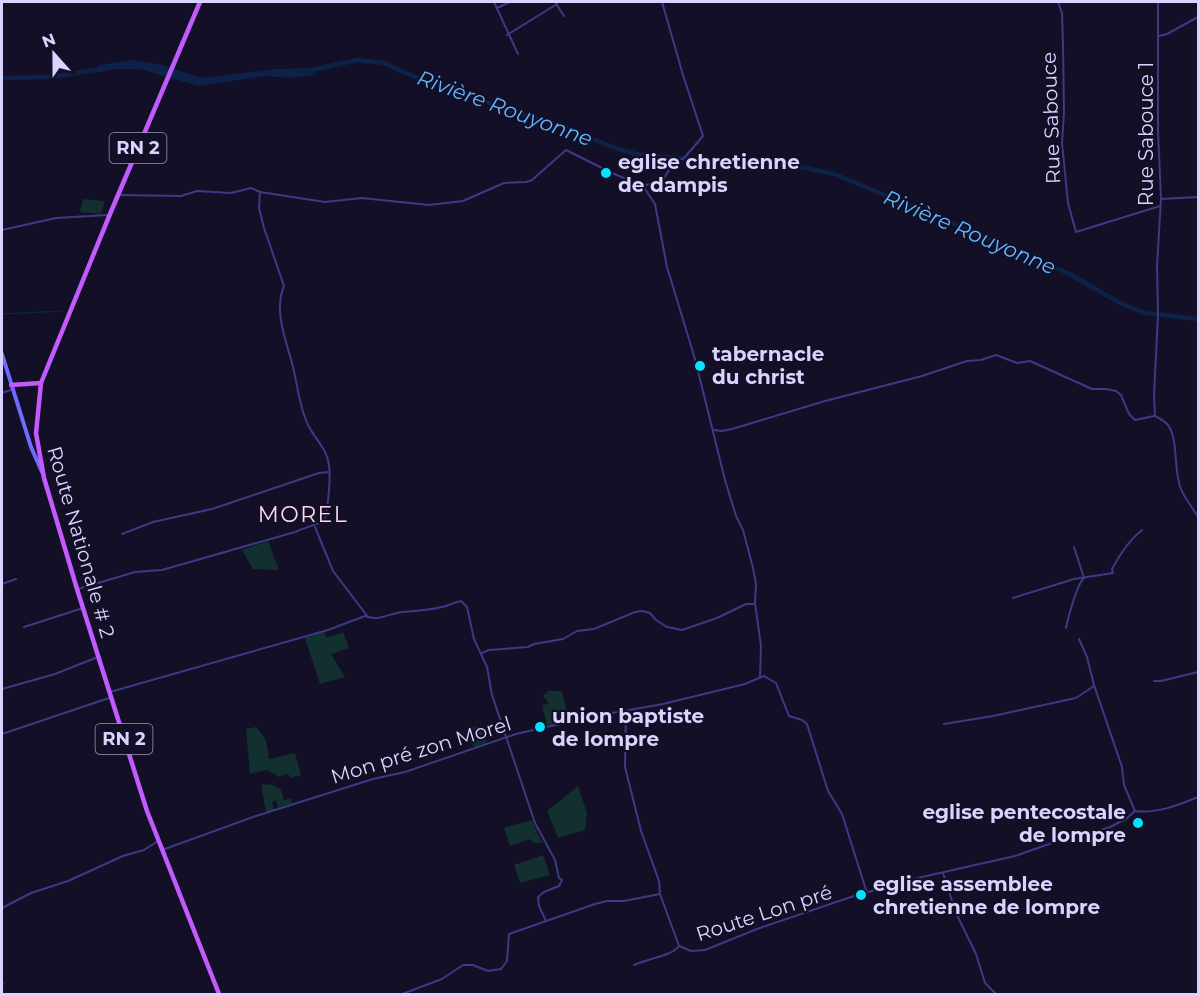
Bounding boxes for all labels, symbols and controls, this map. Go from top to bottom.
north arrow [24,24,84,84]
text: N [39,29,58,52]
street label: Rue Sabouce [1037,52,1065,184]
street label: Rue Sabouce 1 [1134,62,1158,206]
water label: Rivière Rouyonne [414,65,596,151]
road number: RN 2 [110,133,166,163]
place label: eglise chretienne de dampis [618,150,800,197]
marker: eglise chretienne de dampis [599,166,613,180]
water label: Rivière Rouyonne [880,184,1060,280]
place label: tabernacle du christ [712,342,824,389]
marker: tabernacle du christ [693,359,707,373]
street label: Route Nationale # 2 [42,443,120,641]
district label: MOREL [258,501,348,528]
place label: union baptiste de lompre [552,704,704,751]
street label: Mon pré zon Morel [328,711,514,789]
marker: union baptiste de lompre [533,720,547,734]
road number: RN 2 [96,724,152,754]
place label: eglise pentecostale de lompre [922,800,1126,847]
marker: eglise pentecostale de lompre [1131,816,1145,830]
place label: eglise assemblee chretienne de lompre [873,872,1100,919]
street label: Route Lon pré [693,880,835,946]
marker: eglise assemblee chretienne de lompre [854,888,868,902]

